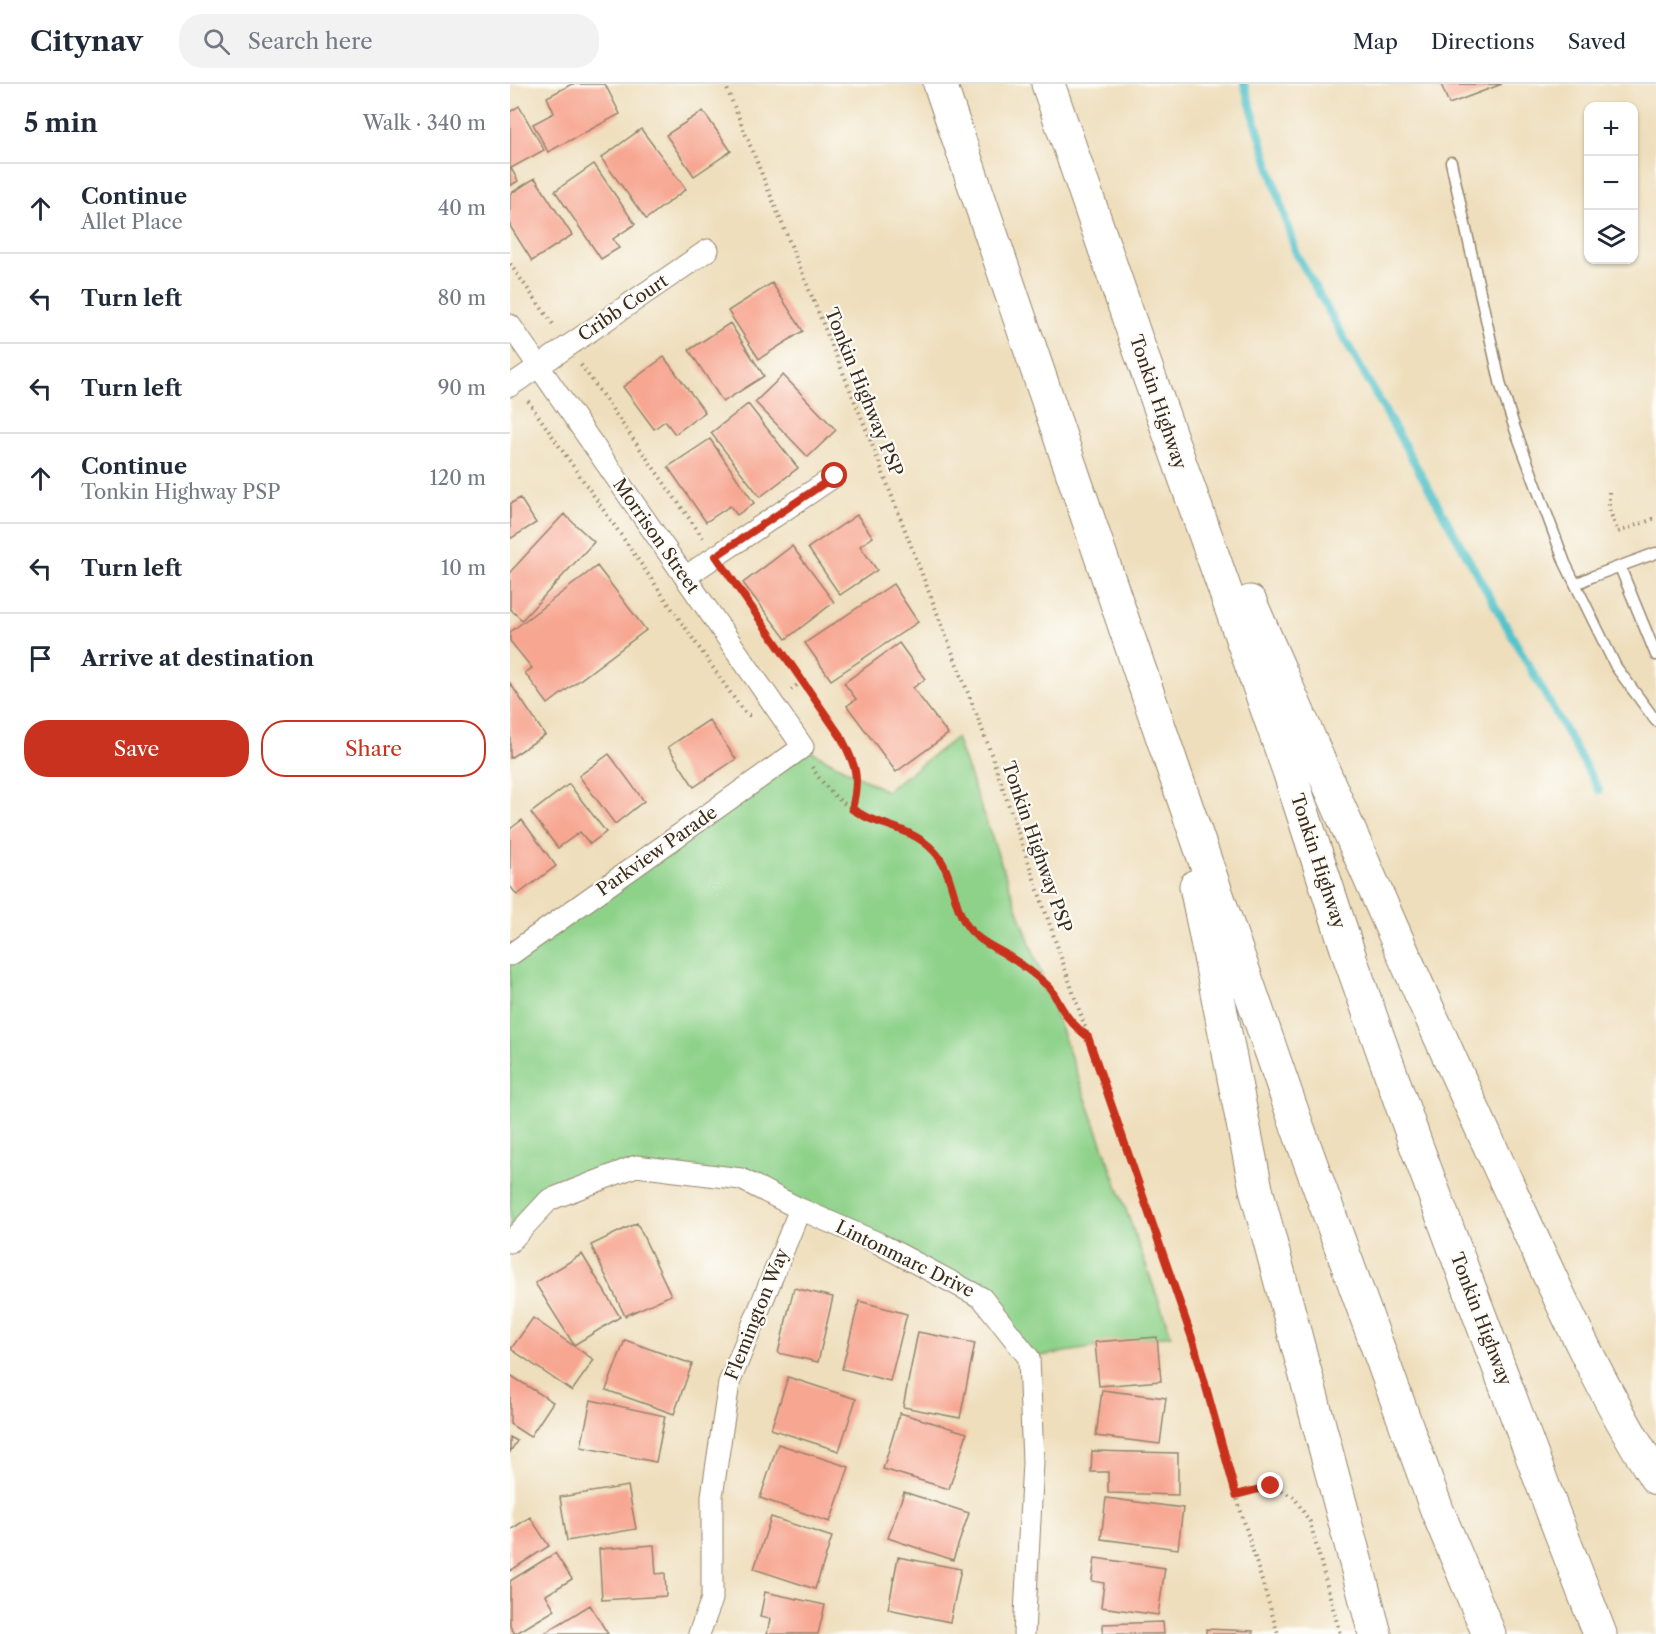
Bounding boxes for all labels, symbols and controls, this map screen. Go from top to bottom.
search box [179,14,599,68]
text: Citynav [30,24,143,58]
icon: search [200,25,233,58]
text: Search here [248,28,372,55]
text: Map [1353,29,1398,54]
text: Directions [1431,29,1535,54]
text: Saved [1568,29,1626,54]
map controls [1584,102,1638,264]
button: + [1584,102,1638,156]
text: 5 min [24,107,98,139]
text: Walk · 340 m [363,111,486,135]
button: − [1584,156,1638,210]
text: Continue [81,183,187,210]
icon: ahead [24,192,57,225]
text: 40 m [438,196,486,220]
text: Allet Place [81,210,183,234]
button: layers [1584,210,1638,264]
street label: Cribb Court [574,270,673,346]
icon: left [24,282,57,315]
text: Turn left [81,285,182,312]
text: 80 m [438,286,486,310]
street label: Tonkin Highway PSP [820,305,908,479]
street label: Tonkin Highway [1125,332,1192,473]
icon: left [24,372,57,405]
text: Turn left [81,375,182,402]
text: 90 m [438,376,486,400]
text: Continue [81,453,187,480]
icon: ahead [24,462,57,495]
route start [821,462,847,488]
text: 120 m [429,466,486,490]
street label: Morrison Street [608,474,704,598]
text: Tonkin Highway PSP [81,480,280,504]
icon: left [24,552,57,585]
text: Turn left [81,555,182,582]
text: 10 m [441,556,486,580]
icon: arrive [24,642,57,675]
text: Arrive at destination [81,645,314,672]
button: Save [24,720,249,777]
button: Share [261,720,486,777]
street label: Tonkin Highway PSP [997,759,1077,936]
street label: Tonkin Highway [1286,791,1350,932]
street label: Parkview Parade [593,801,721,901]
street label: Lintonmarc Drive [832,1216,978,1302]
street label: Flemington Way [721,1244,794,1383]
street label: Tonkin Highway [1446,1249,1517,1389]
route end [1257,1472,1283,1498]

